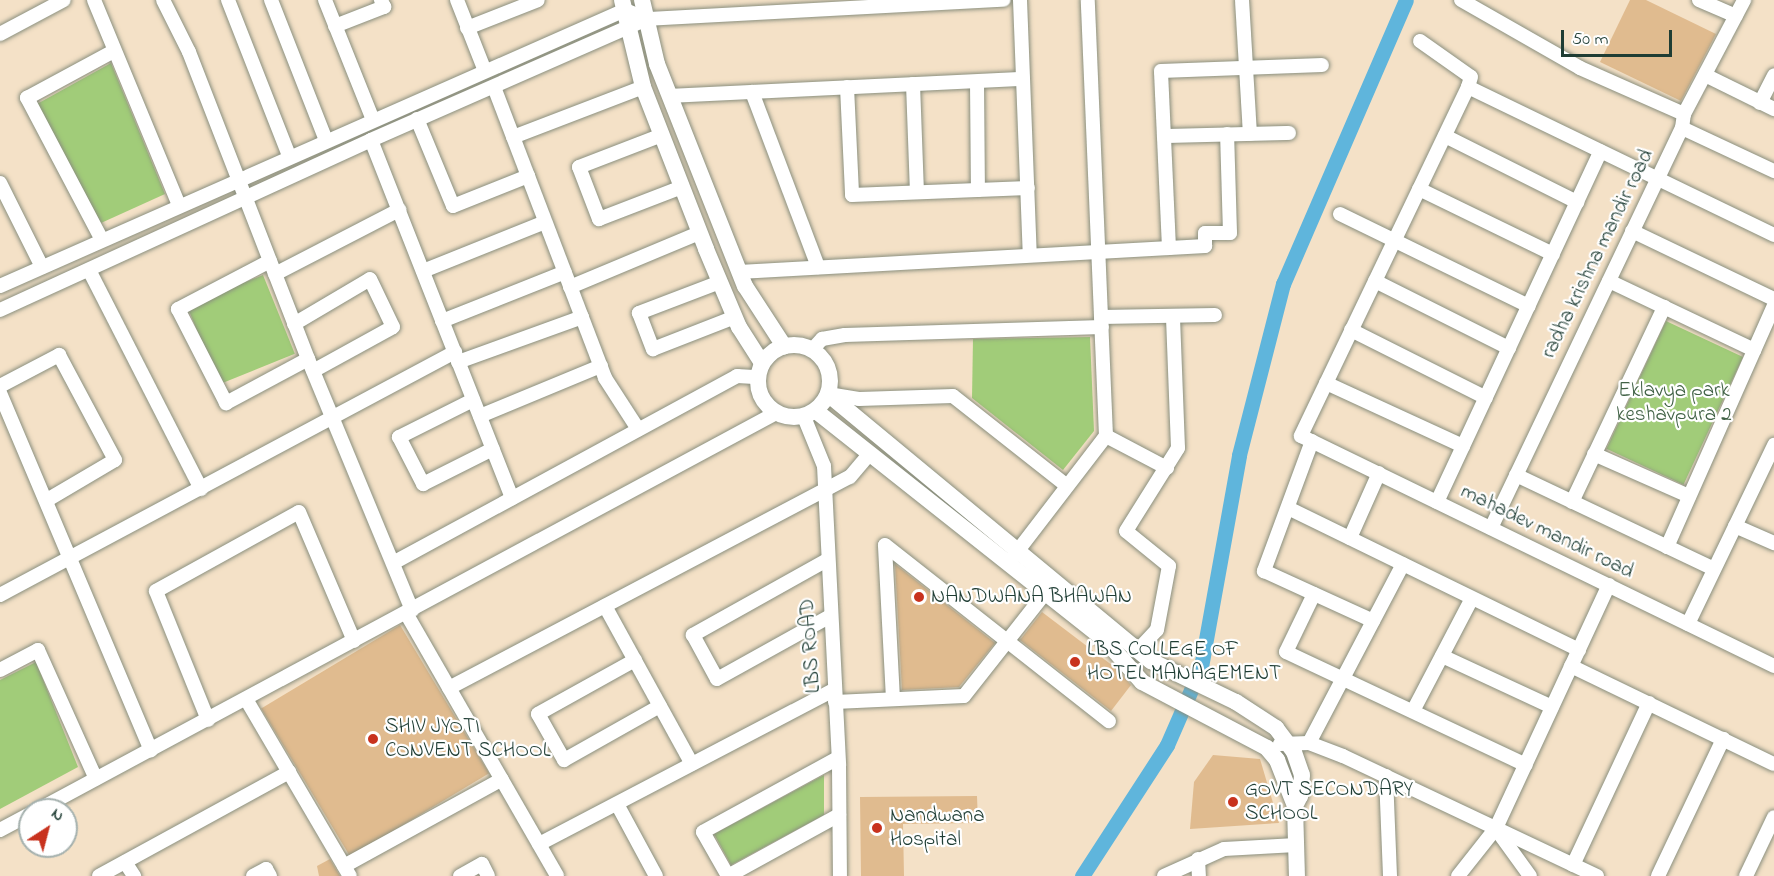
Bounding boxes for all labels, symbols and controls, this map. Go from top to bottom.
scale bar [1564,18,1675,56]
text: 50 m [1572,27,1609,53]
street label: radha krishna mandir road [1536,145,1660,363]
park label: Eklavya park keshavpura 2 [1616,378,1732,428]
street label: mahadev mandir road [1456,479,1638,585]
place label: NANDWANA BHAWAN [931,584,1132,610]
marker: NANDWANA BHAWAN [912,590,926,604]
street label: LBS ROAD [795,598,827,694]
place label: LBS COLLEGE OF HOTEL MANAGEMENT [1087,637,1281,687]
marker: LBS COLLEGE OF HOTEL MANAGEMENT [1068,655,1082,669]
place label: SHIV JYOTI CONVENT SCHOOL [385,714,551,764]
marker: SHIV JYOTI CONVENT SCHOOL [366,732,380,746]
place label: GOVT SECONDARY SCHOOL [1245,777,1413,827]
marker: GOVT SECONDARY SCHOOL [1226,795,1240,809]
north arrow [18,798,78,858]
text: N [46,802,69,828]
place label: Nandwana Hospital [890,803,984,853]
marker: Nandwana Hospital [868,819,886,837]

